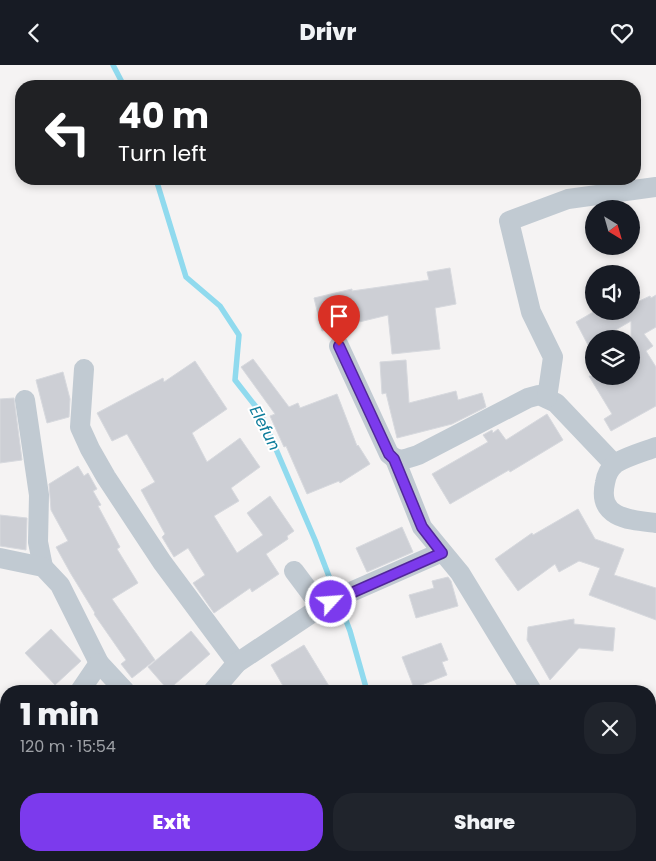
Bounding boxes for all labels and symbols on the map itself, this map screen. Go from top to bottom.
north arrow [585,200,640,255]
pin [318,295,360,346]
water label: Elefun [244,401,286,455]
position arrow [304,575,356,627]

